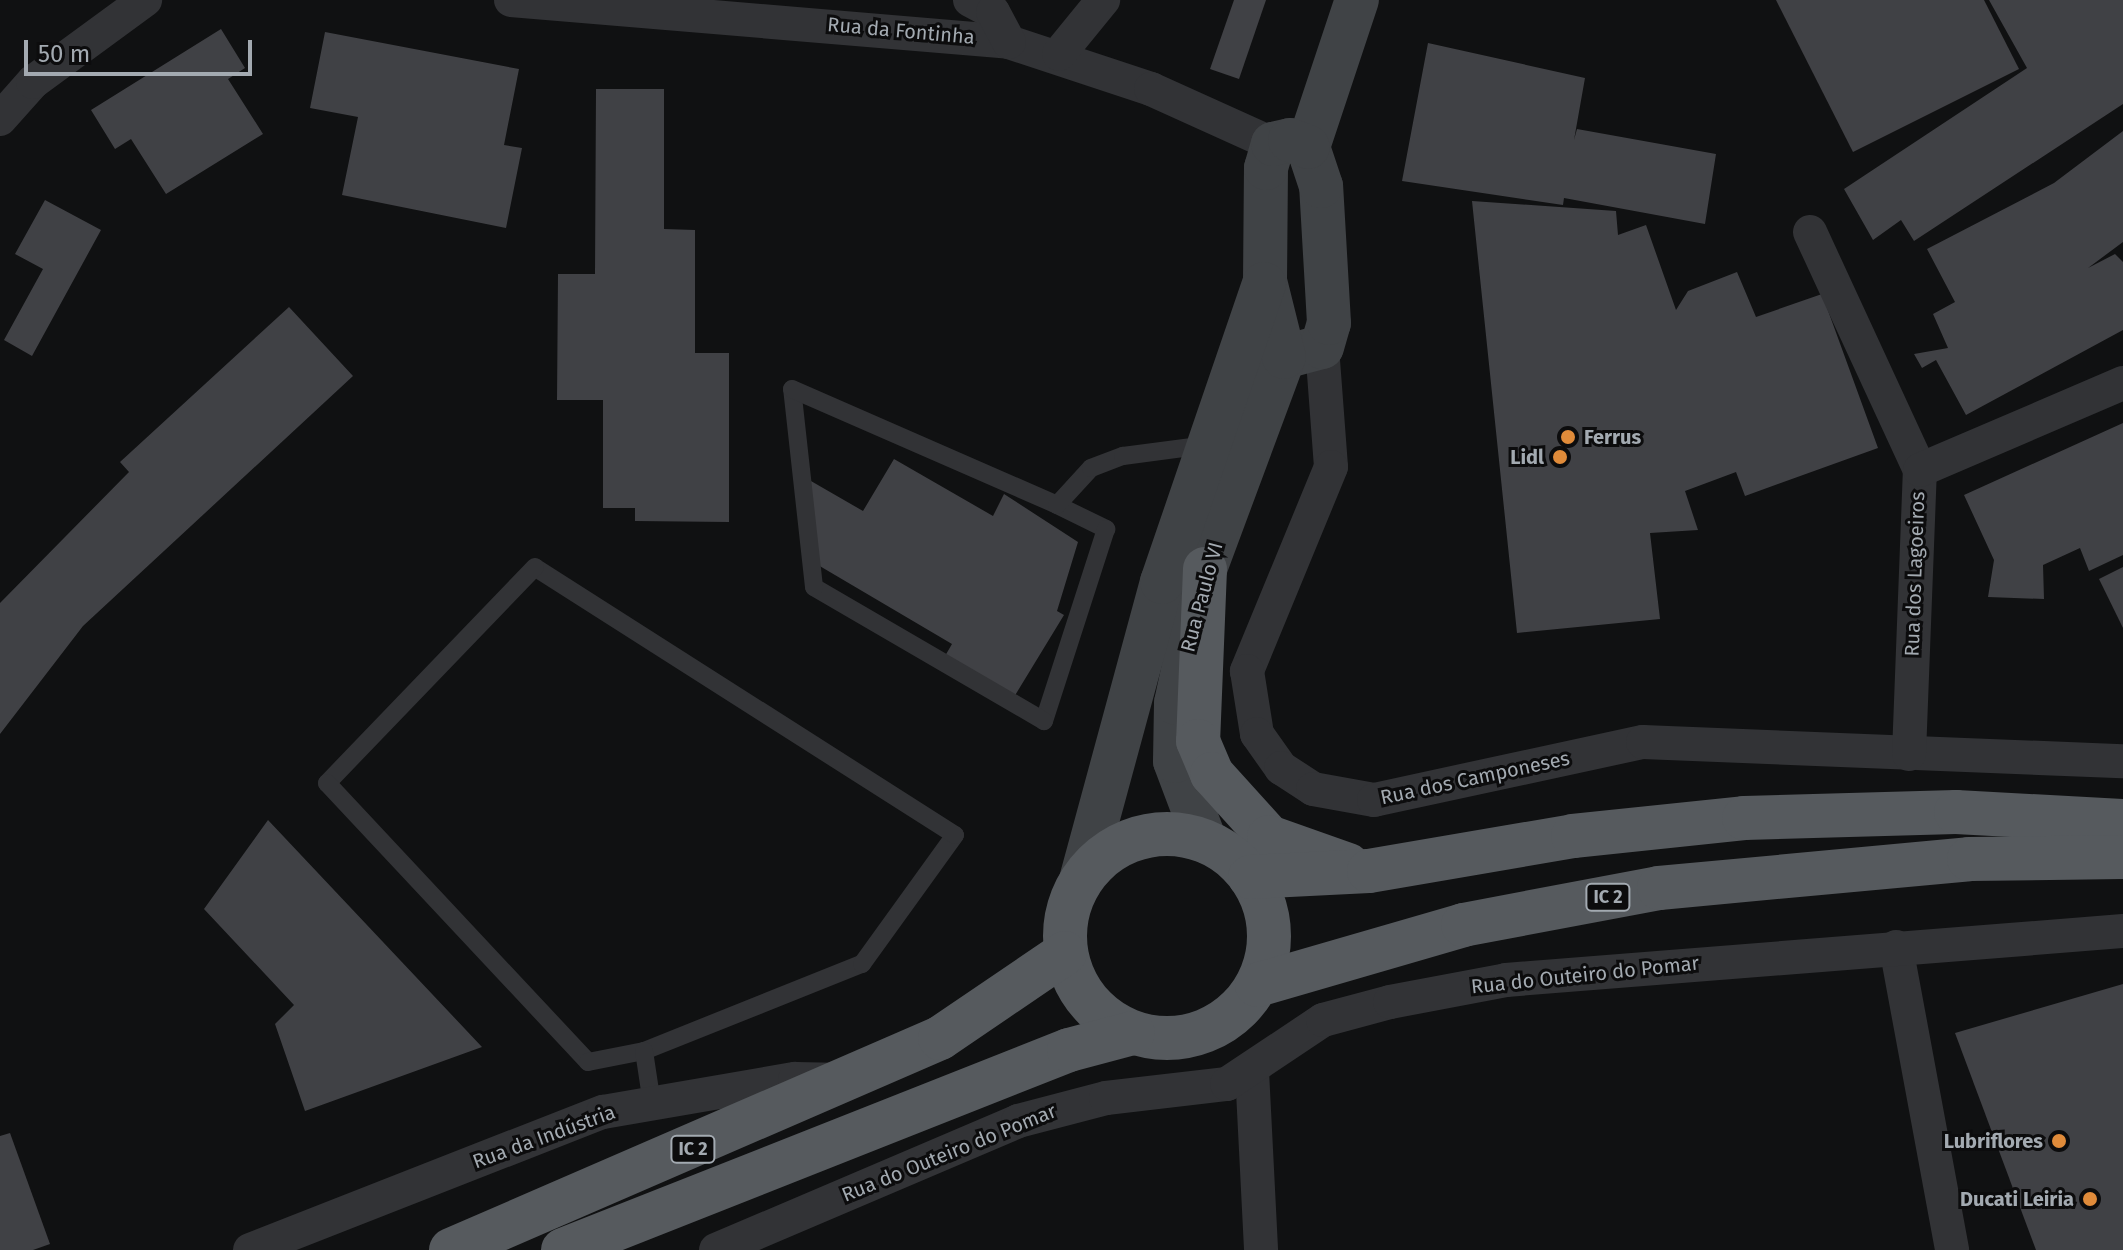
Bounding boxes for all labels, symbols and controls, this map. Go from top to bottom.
street label: Rua da Fontinha [826,13,976,49]
scale bar [28,24,256,74]
text: 50 m [38,40,90,68]
place label: Ferrus [1584,425,1641,449]
marker: Ferrus [1559,428,1577,446]
place label: Lidl [1510,445,1544,469]
marker: Lidl [1551,448,1569,466]
street label: Rua dos Lagoeiros [1900,491,1930,657]
street label: Rua Paulo VI [1176,539,1228,655]
street label: Rua dos Camponeses [1378,746,1572,810]
road number: IC 2 [1584,883,1632,911]
street label: Rua do Outeiro do Pomar [1470,951,1700,999]
street label: Rua do Outeiro do Pomar [838,1099,1060,1207]
street label: Rua da Indústria [469,1100,619,1174]
place label: Lubriflores [1944,1129,2043,1153]
marker: Lubriflores [2050,1132,2068,1150]
road number: IC 2 [669,1135,717,1163]
place label: Ducati Leiria [1960,1187,2074,1211]
marker: Ducati Leiria [2081,1190,2099,1208]

